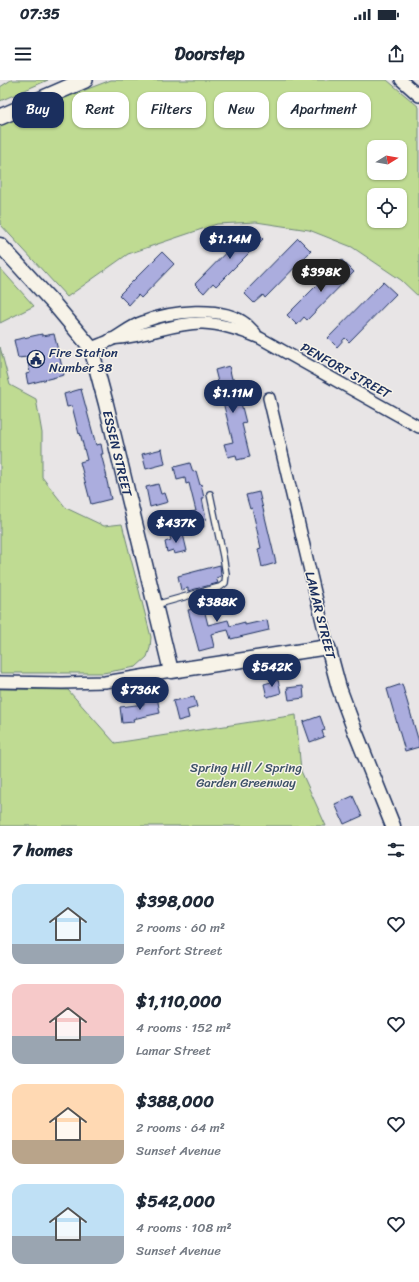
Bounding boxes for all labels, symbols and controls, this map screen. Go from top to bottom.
text: 07:35 [20,1,60,27]
text: Doorstep [174,38,245,70]
icon: menu [12,43,34,65]
icon: share [385,43,407,65]
chip: Buy [12,92,64,128]
chip: Rent [72,92,129,128]
chip: Filters [137,92,206,128]
chip: New [214,92,269,128]
chip: Apartment [277,92,371,128]
north arrow [367,140,407,180]
map controls [367,140,407,228]
button: locate [367,188,407,228]
pin: $1.14M [197,226,263,260]
text: $1.14M [209,227,251,250]
pin: $398K [293,259,349,293]
text: $398K [301,260,341,283]
street label: PENFORT STREET [296,336,397,406]
place label: Fire Station Number 38 [49,341,118,379]
public building icon: Fire Station Number 38 [26,349,46,369]
pin: $1.11M [200,380,266,414]
text: $1.11M [213,381,253,404]
street label: ESSEN STREET [96,408,139,499]
pin: $437K [148,510,204,544]
text: $437K [156,511,196,534]
street label: LAMAR STREET [299,569,343,662]
pin: $388K [189,589,245,623]
text: $388K [197,590,237,613]
pin: $542K [244,654,300,688]
text: $542K [252,655,292,678]
pin: $736K [112,677,168,711]
text: $736K [121,678,159,701]
park label: Spring Hill / Spring Garden Greenway [190,756,302,794]
text: 7 homes [12,835,72,865]
icon: filters [385,839,407,861]
text: $398,000 [136,886,214,916]
icon: home [44,900,92,948]
icon: heart [385,913,407,935]
text: 2 rooms · 60 m² [136,916,225,939]
text: Penfort Street [136,939,222,962]
text: $1,110,000 [136,986,221,1016]
icon: home [44,1000,92,1048]
icon: heart [385,1013,407,1035]
text: 4 rooms · 152 m² [136,1016,231,1039]
text: Lamar Street [136,1039,211,1062]
text: $388,000 [136,1086,214,1116]
icon: home [44,1100,92,1148]
icon: heart [385,1113,407,1135]
text: 2 rooms · 64 m² [136,1116,225,1139]
text: Sunset Avenue [136,1139,221,1162]
text: $542,000 [136,1186,215,1216]
icon: home [44,1200,92,1248]
icon: heart [385,1213,407,1235]
text: 4 rooms · 108 m² [136,1216,232,1239]
text: Sunset Avenue [136,1239,221,1262]

